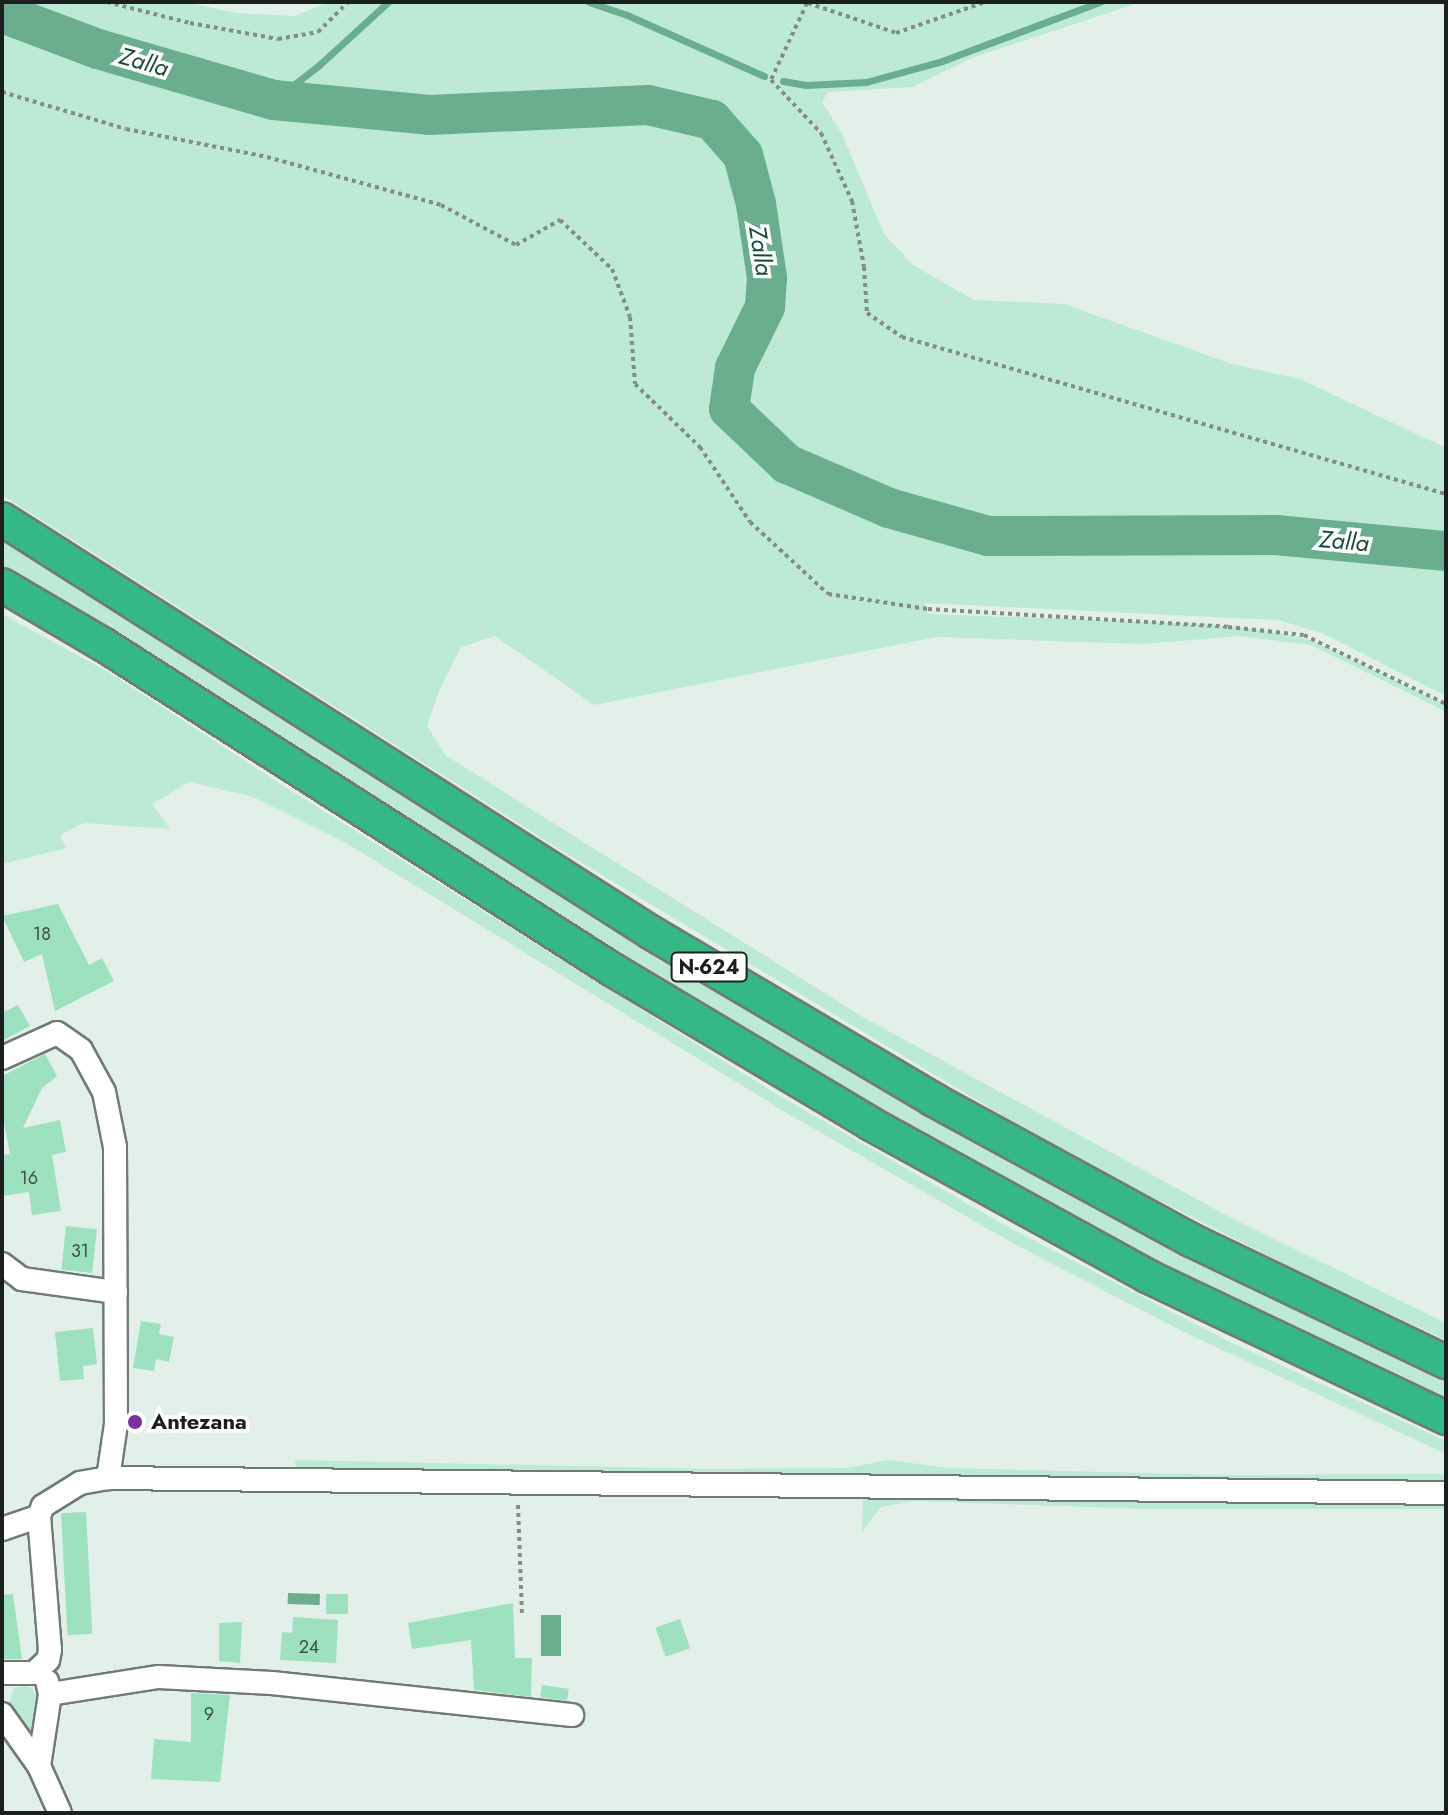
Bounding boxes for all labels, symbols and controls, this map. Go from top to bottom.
water label: Zalla [116,41,172,83]
water label: Zalla [743,224,779,278]
water label: Zalla [1318,524,1370,558]
house number: 18 [33,923,51,945]
road number: N-624 [669,951,749,983]
house number: 16 [20,1167,38,1189]
house number: 31 [71,1240,89,1262]
place label: Antezana [151,1409,247,1435]
marker: Antezana [126,1413,144,1431]
house number: 24 [299,1636,319,1658]
house number: 9 [204,1703,214,1725]

